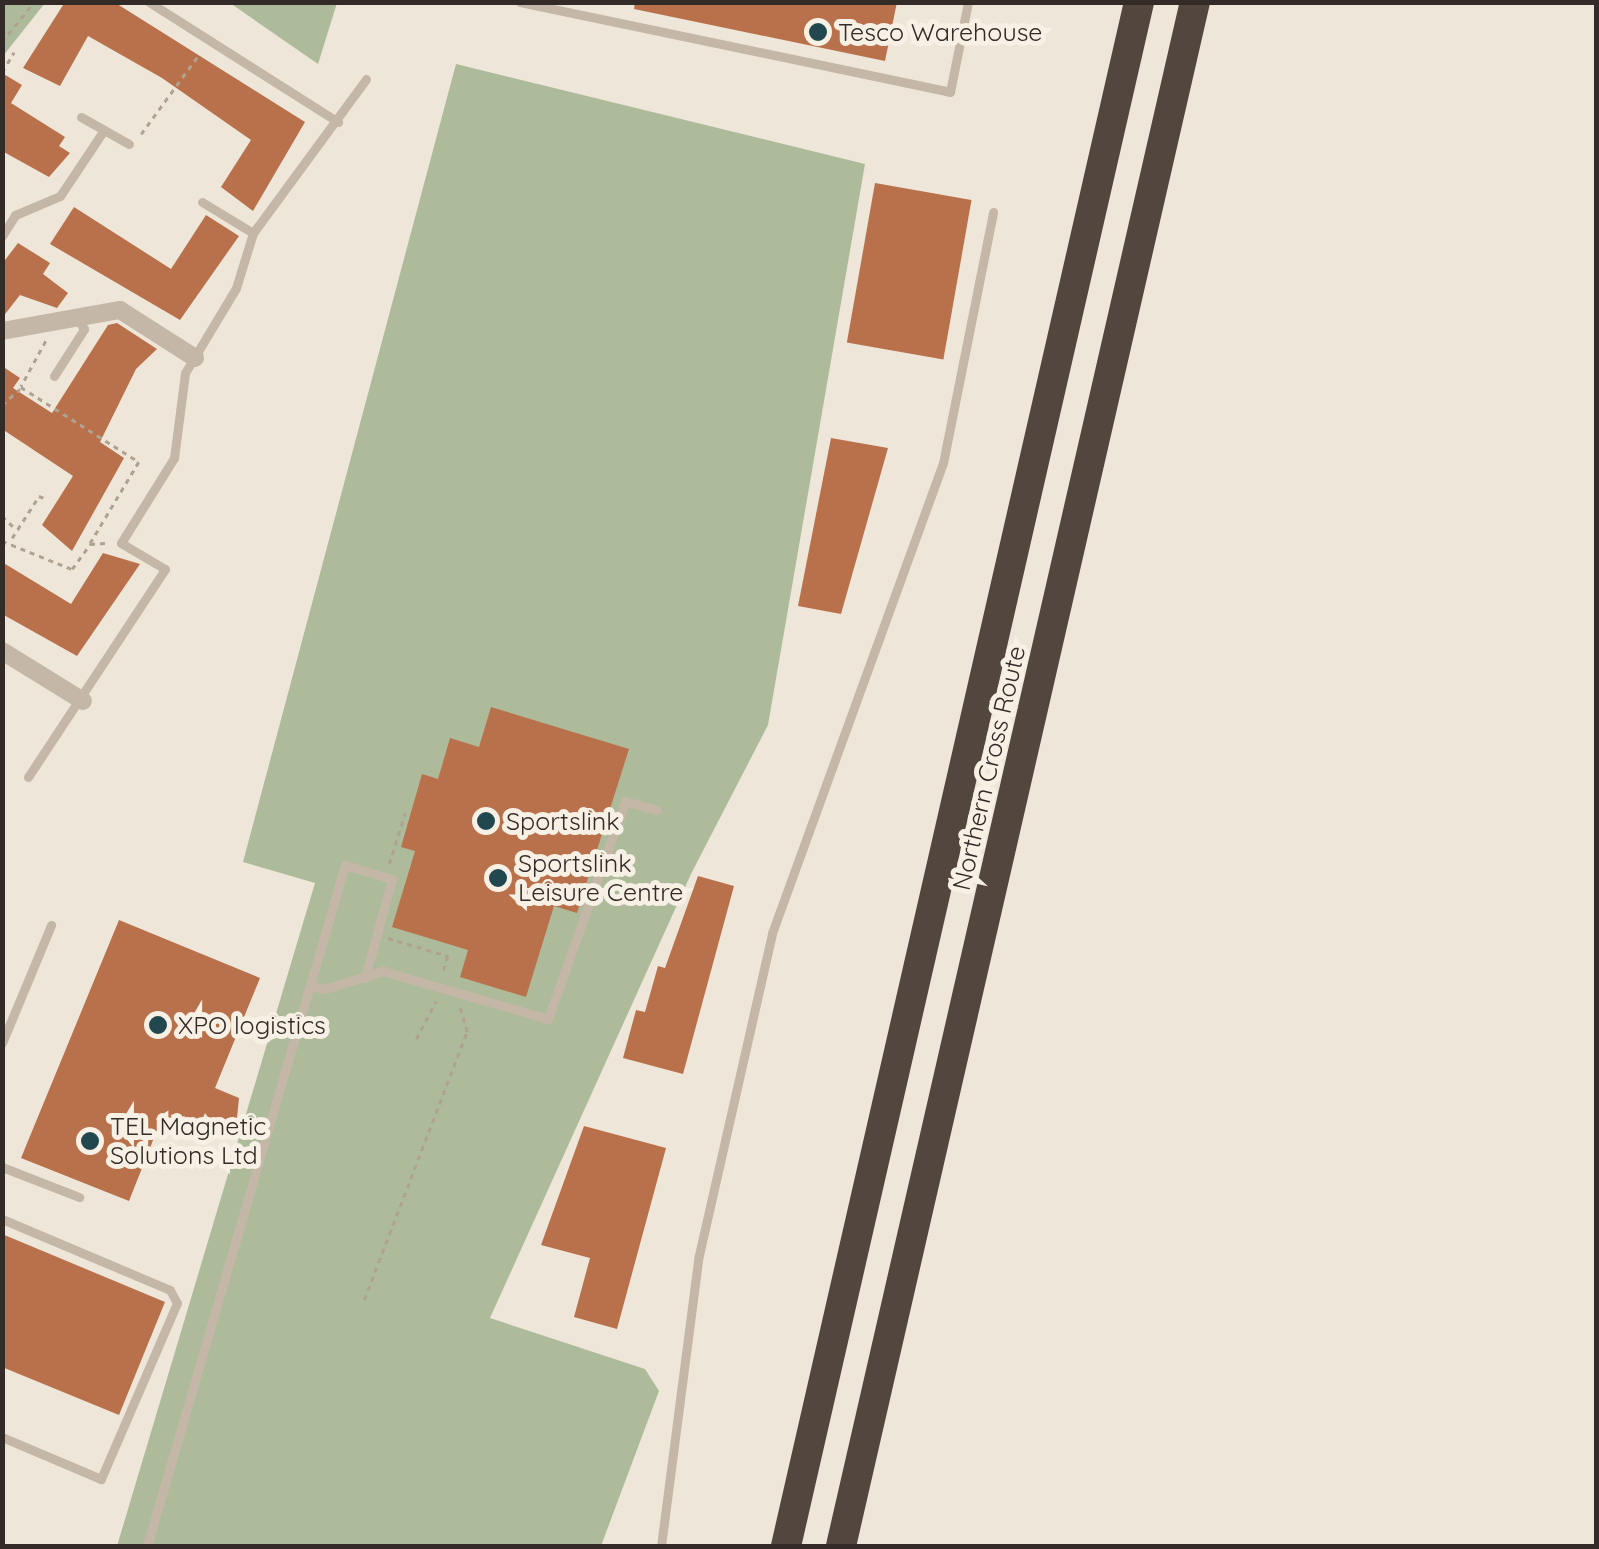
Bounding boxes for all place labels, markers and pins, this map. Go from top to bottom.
place label: Tesco Warehouse [838,17,1042,47]
marker: Tesco Warehouse [807,21,829,43]
place label: Sportslink [506,806,620,836]
marker: Sportslink [475,810,497,832]
place label: Sportslink Leisure Centre [518,849,683,908]
marker: Sportslink Leisure Centre [487,867,509,889]
place label: XPO logistics [178,1010,326,1040]
marker: XPO logistics [147,1014,169,1036]
place label: TEL Magnetic Solutions Ltd [110,1112,266,1171]
marker: TEL Magnetic Solutions Ltd [79,1130,101,1152]

